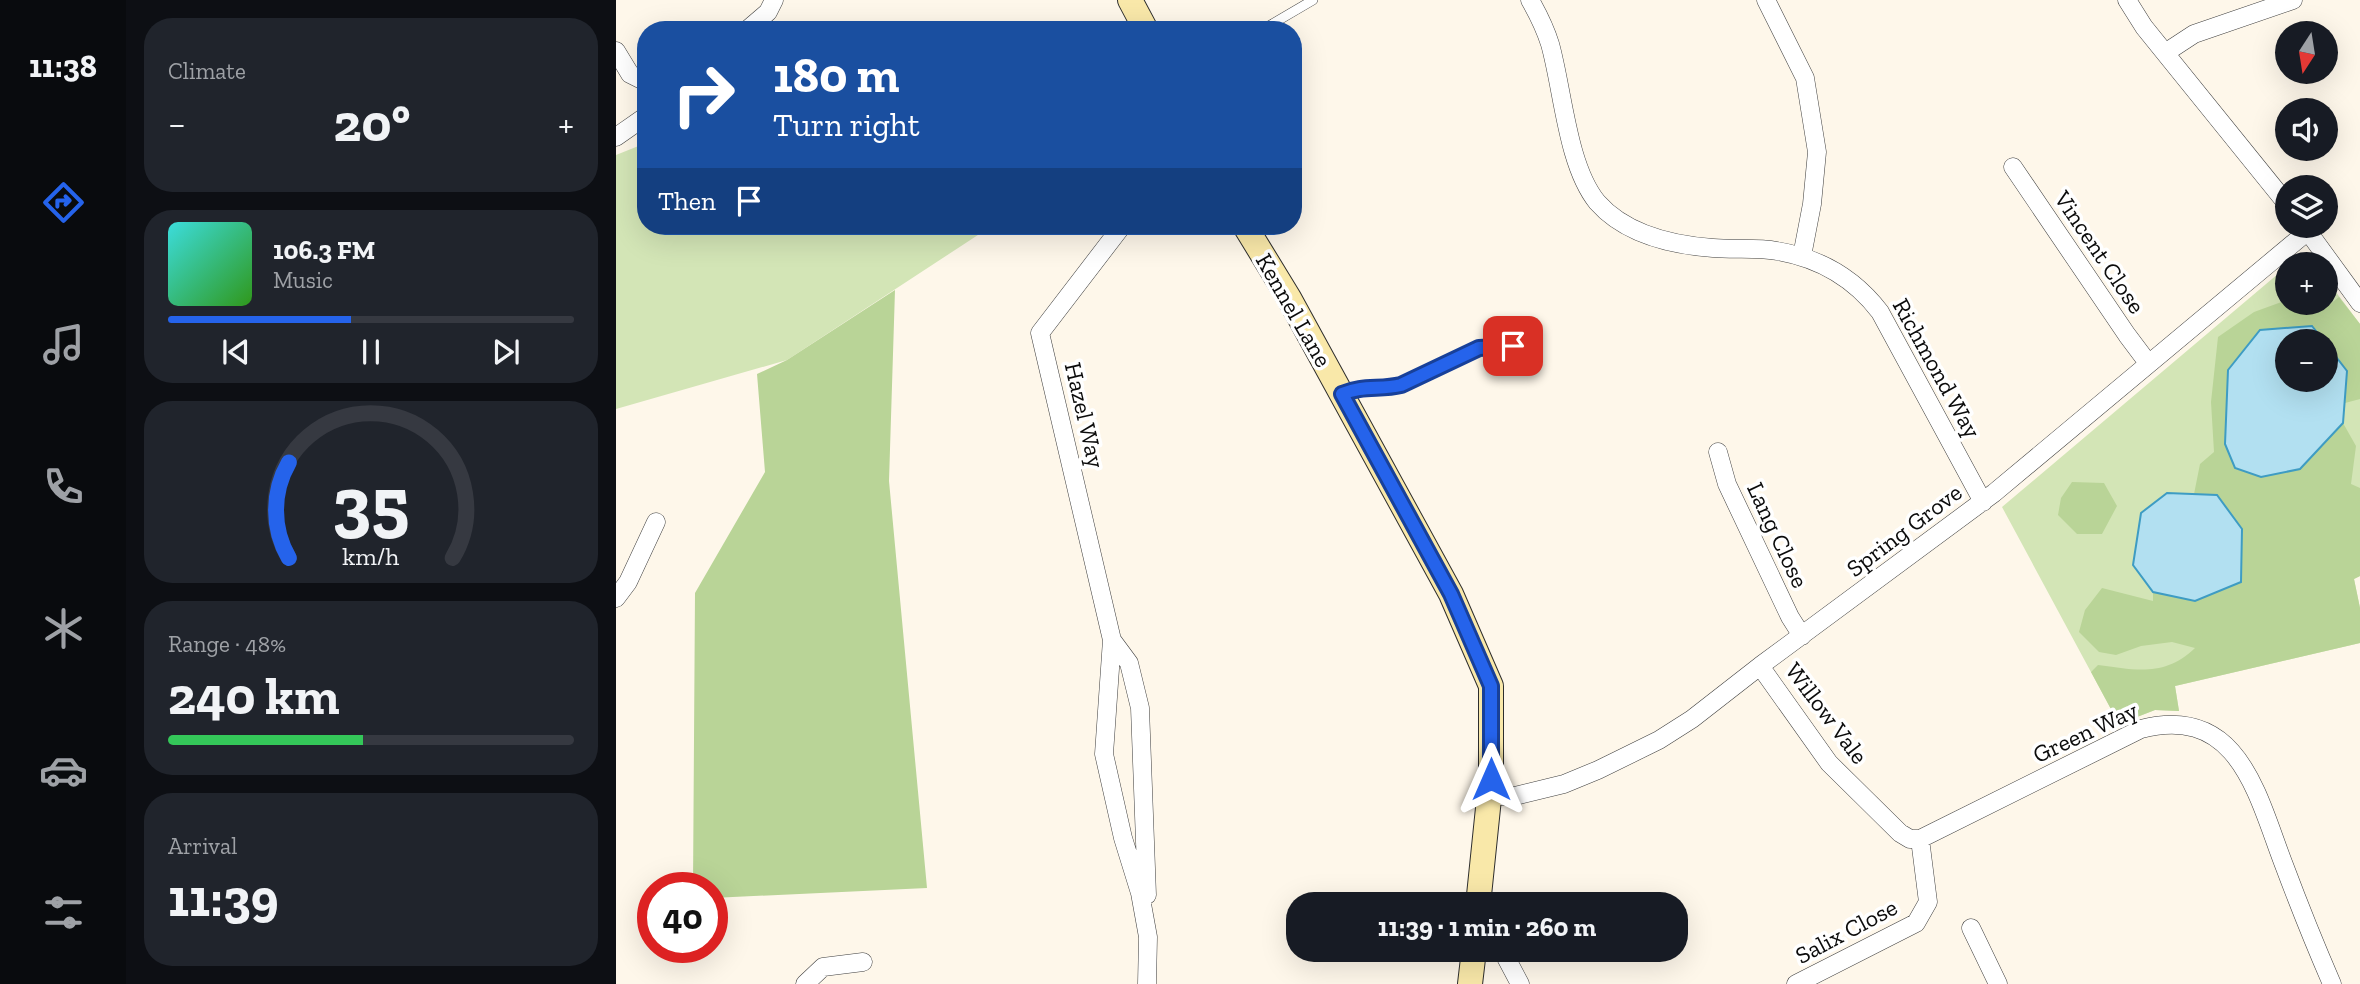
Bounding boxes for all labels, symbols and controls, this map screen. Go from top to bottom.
north arrow [2275,21,2338,84]
map controls [2275,21,2338,392]
text: 180 m [773,46,900,105]
text: 11:38 [29,47,97,85]
icon: right [658,49,749,140]
text: Climate [168,57,246,85]
text: 20° [334,92,410,154]
button: sound [2275,98,2338,161]
text: − [168,101,186,147]
text: + [558,101,574,147]
text: Turn right [773,106,920,144]
button: layers [2275,175,2338,238]
icon: directions [39,178,88,227]
icon: arrive [730,182,768,220]
street label: Vincent Close [2048,184,2152,319]
text: Then [658,185,716,217]
text: 106.3 FM [273,234,375,266]
street label: Kennel Lane [1250,248,1338,372]
button: + [2275,252,2338,315]
text: Music [273,266,333,294]
street label: Richmond Way [1887,293,1988,444]
pin [1483,316,1543,376]
icon: music [39,320,88,369]
icon: arrive [1494,327,1532,365]
button: − [2275,329,2338,392]
icon: previous [217,333,255,371]
icon: pause [352,333,390,371]
icon: next [487,333,525,371]
street label: Hazel Way [1059,359,1111,471]
text: 35 [333,459,409,547]
icon: phone [39,462,88,511]
street label: Spring Grove [1841,477,1967,583]
street label: Lang Close [1741,478,1815,592]
text: km/h [342,541,400,571]
icon: climate [39,604,88,653]
text: Range · 48% [168,630,286,658]
street label: Willow Vale [1780,657,1874,769]
text: 240 km [168,665,340,727]
street label: Green Way [2028,695,2143,769]
position arrow [1454,742,1528,816]
icon: car [39,746,88,795]
text: Arrival [168,832,237,860]
text: 11:39 [168,867,278,929]
speed limit sign: 40 [637,872,728,963]
icon: filters [39,888,88,937]
street label: Salix Close [1790,892,1902,970]
text: 11:39 · 1 min · 260 m [1378,911,1596,943]

